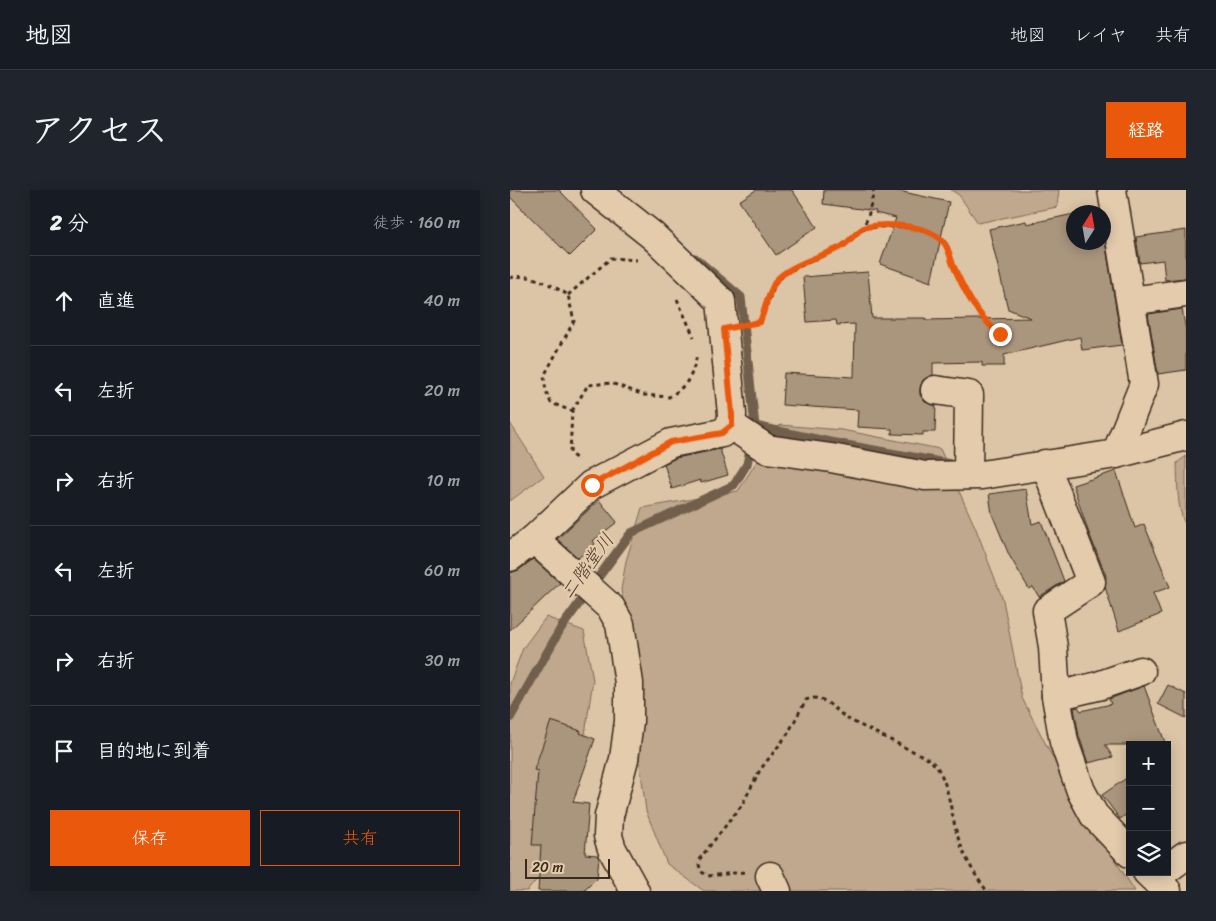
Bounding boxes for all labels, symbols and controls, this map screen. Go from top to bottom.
text: 地図 [25,14,73,56]
text: 地図 [1010,19,1046,51]
text: レイヤ [1074,19,1127,51]
text: 共有 [1155,19,1191,51]
text: アクセス [30,99,168,161]
button: 経路 [1106,102,1186,158]
text: 2 分 [50,204,89,242]
north arrow [1066,205,1111,250]
text: 徒歩 · 160 m [373,208,460,237]
text: 直進 [97,284,135,317]
text: 40 m [423,286,460,315]
icon: ahead [50,287,78,315]
route end [989,323,1012,346]
text: 左折 [97,374,135,407]
text: 20 m [424,376,460,405]
icon: left [50,377,78,405]
text: 右折 [97,464,135,497]
text: 10 m [427,466,460,495]
icon: right [50,467,78,495]
route start [581,474,604,497]
water label: 二階堂川 [551,526,623,606]
text: 左折 [97,554,135,587]
text: 60 m [424,556,460,585]
icon: left [50,557,78,585]
text: 右折 [97,644,135,677]
text: 30 m [425,646,460,675]
icon: right [50,647,78,675]
text: 目的地に到着 [97,734,211,767]
icon: arrive [50,737,78,765]
map controls [1126,741,1171,876]
button: + [1126,741,1171,786]
button: − [1126,786,1171,831]
button: 保存 [50,810,250,866]
button: 共有 [260,810,460,866]
button: layers [1126,831,1171,876]
text: 20 m [532,855,563,880]
scale bar [525,856,610,879]

